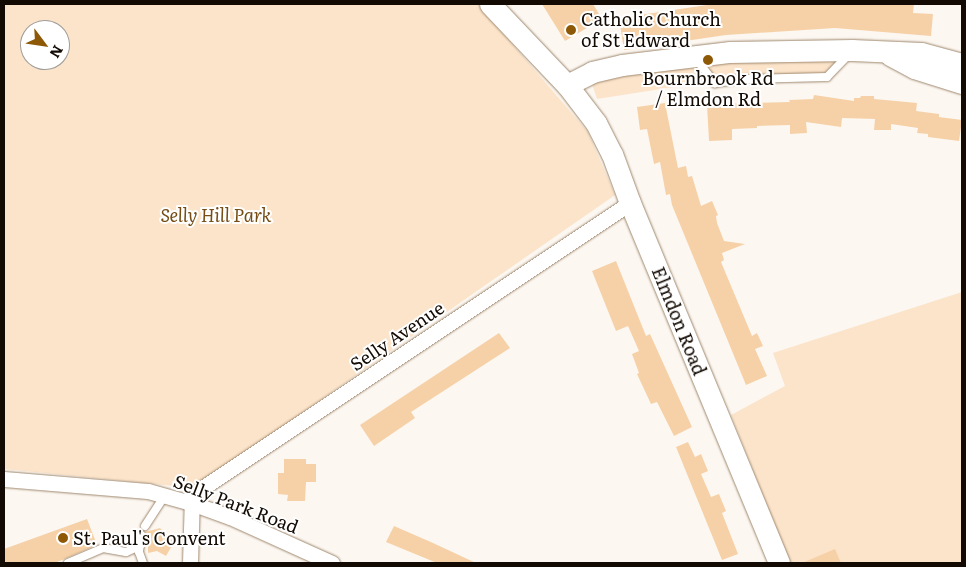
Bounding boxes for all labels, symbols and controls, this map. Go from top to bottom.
place label: Catholic Church of St Edward [581,9,721,52]
north arrow [20,20,70,70]
marker: Catholic Church of St Edward [565,24,577,36]
text: N [45,42,69,62]
marker: Bournbrook Rd / Elmdon Rd [702,54,714,66]
place label: Bournbrook Rd / Elmdon Rd [642,68,774,110]
park label: Selly Hill Park [160,204,272,226]
street label: Elmdon Road [647,264,711,378]
street label: Selly Avenue [346,297,448,375]
street label: Selly Park Road [171,470,301,538]
place label: St. Paul's Convent [73,527,226,549]
marker: St. Paul's Convent [57,532,69,544]

